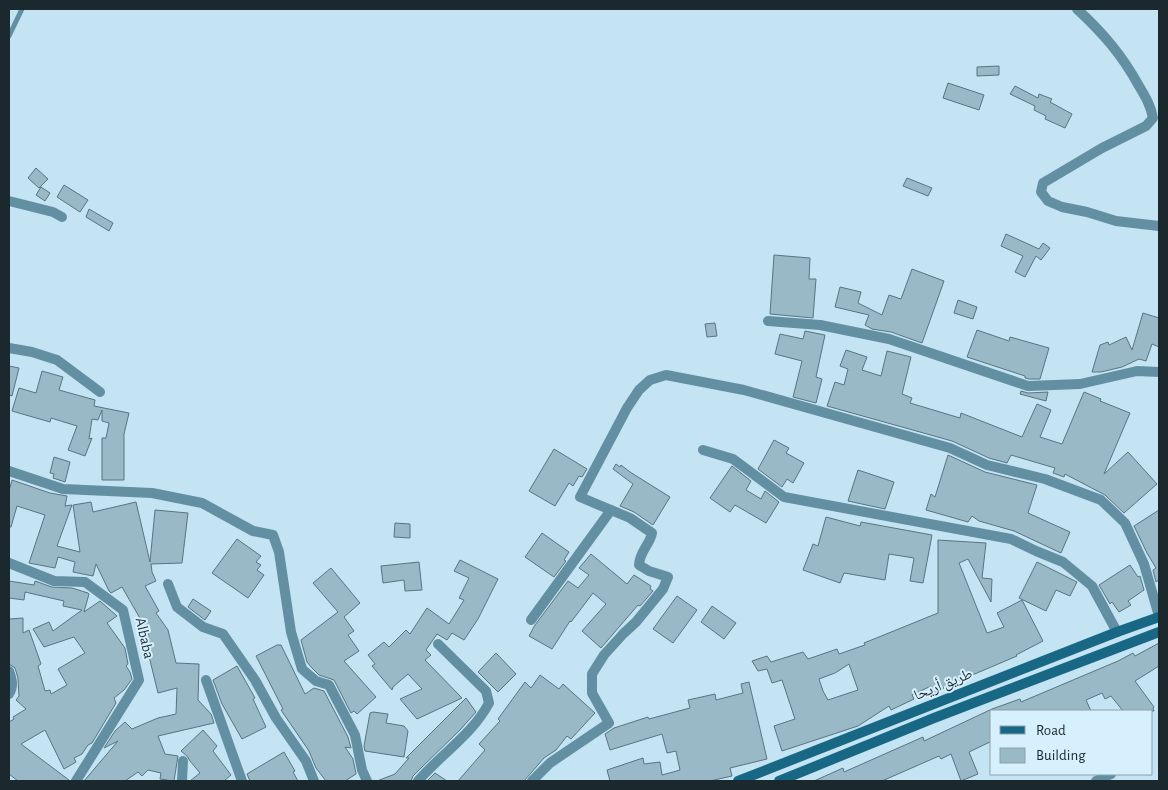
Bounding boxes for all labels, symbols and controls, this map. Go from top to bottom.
street label: Albaba [133,616,157,660]
street label: طريق أريحا [911,664,975,705]
legend [990,710,1153,775]
text: Road [1036,723,1066,738]
text: Building [1036,748,1086,763]

